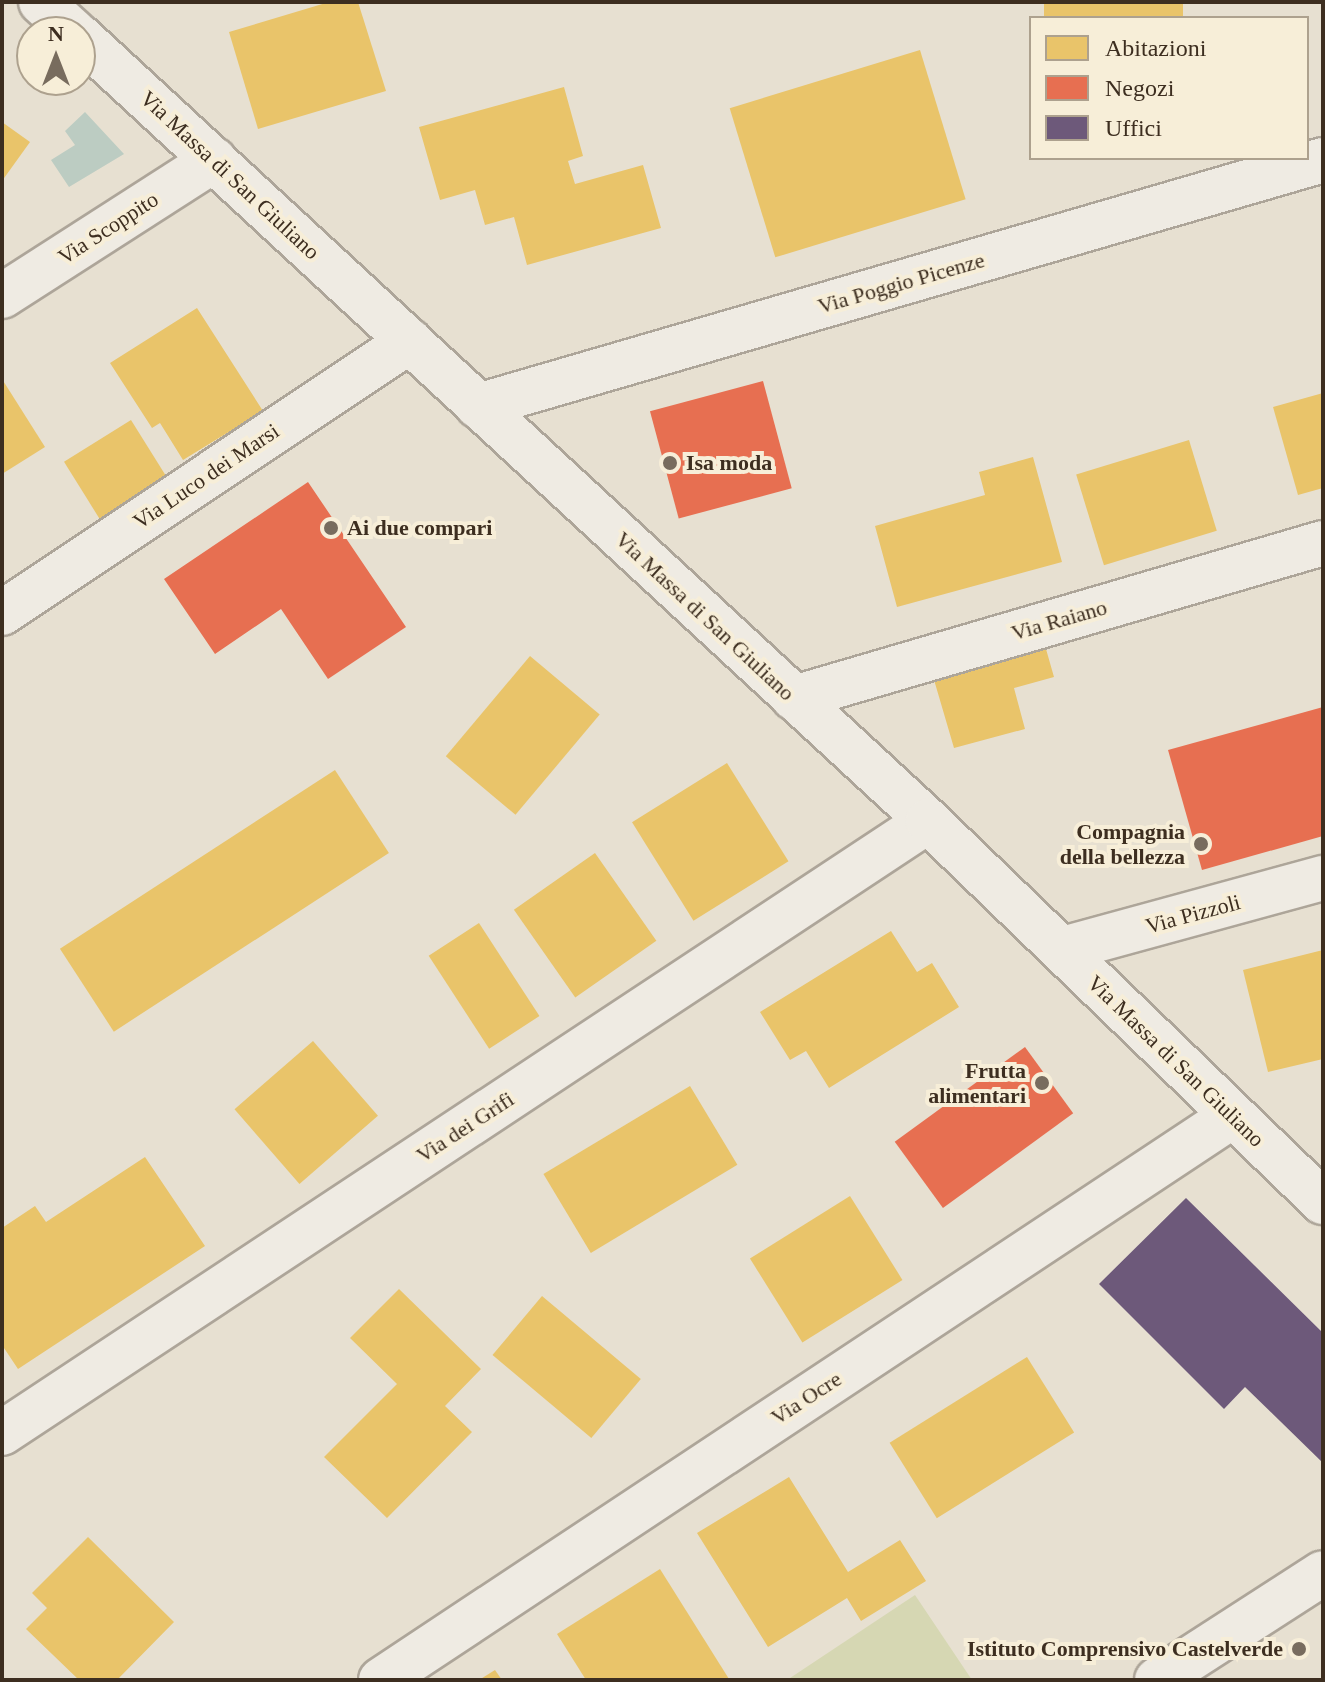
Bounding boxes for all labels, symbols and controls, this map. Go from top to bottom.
north arrow [16,16,96,96]
legend [1029,16,1309,160]
text: N [48,21,64,46]
text: Abitazioni [1105,35,1206,61]
text: Negozi [1105,75,1174,101]
street label: Via Massa di San Giuliano [135,85,325,265]
text: Uffici [1105,115,1162,141]
street label: Via Scoppito [53,186,163,270]
street label: Via Poggio Picenze [815,247,987,319]
street label: Via Luco dei Marsi [128,417,284,535]
place label: Isa moda [686,450,772,476]
marker: Isa moda [661,454,679,472]
place label: Ai due compari [347,515,492,541]
marker: Ai due compari [322,519,340,537]
street label: Via Massa di San Giuliano [610,526,800,706]
street label: Via Raiano [1008,594,1110,646]
place label: Compagnia della bellezza [1060,818,1185,870]
marker: Compagnia della bellezza [1192,835,1210,853]
street label: Via Pizzoli [1143,889,1243,939]
street label: Via Massa di San Giuliano [1082,970,1270,1152]
place label: Frutta alimentari [928,1057,1026,1108]
marker: Frutta alimentari [1033,1074,1051,1092]
street label: Via dei Grifi [411,1086,519,1168]
street label: Via Ocre [766,1366,846,1430]
place label: Istituto Comprensivo Castelverde [967,1636,1283,1662]
marker: Istituto Comprensivo Castelverde [1290,1640,1308,1658]

